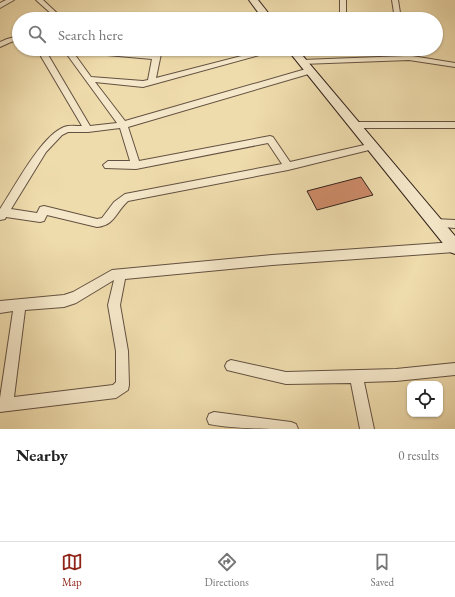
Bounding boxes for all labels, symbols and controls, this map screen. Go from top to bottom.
search box [12,12,443,56]
icon: search [26,23,48,45]
text: Search here [58,25,123,44]
map controls [407,381,443,417]
button: locate [407,381,443,417]
text: Nearby [16,444,68,466]
text: 0 results [398,447,439,464]
tab: Map [61,551,83,589]
tab: Directions [205,551,249,589]
tab: Saved [371,551,394,589]

